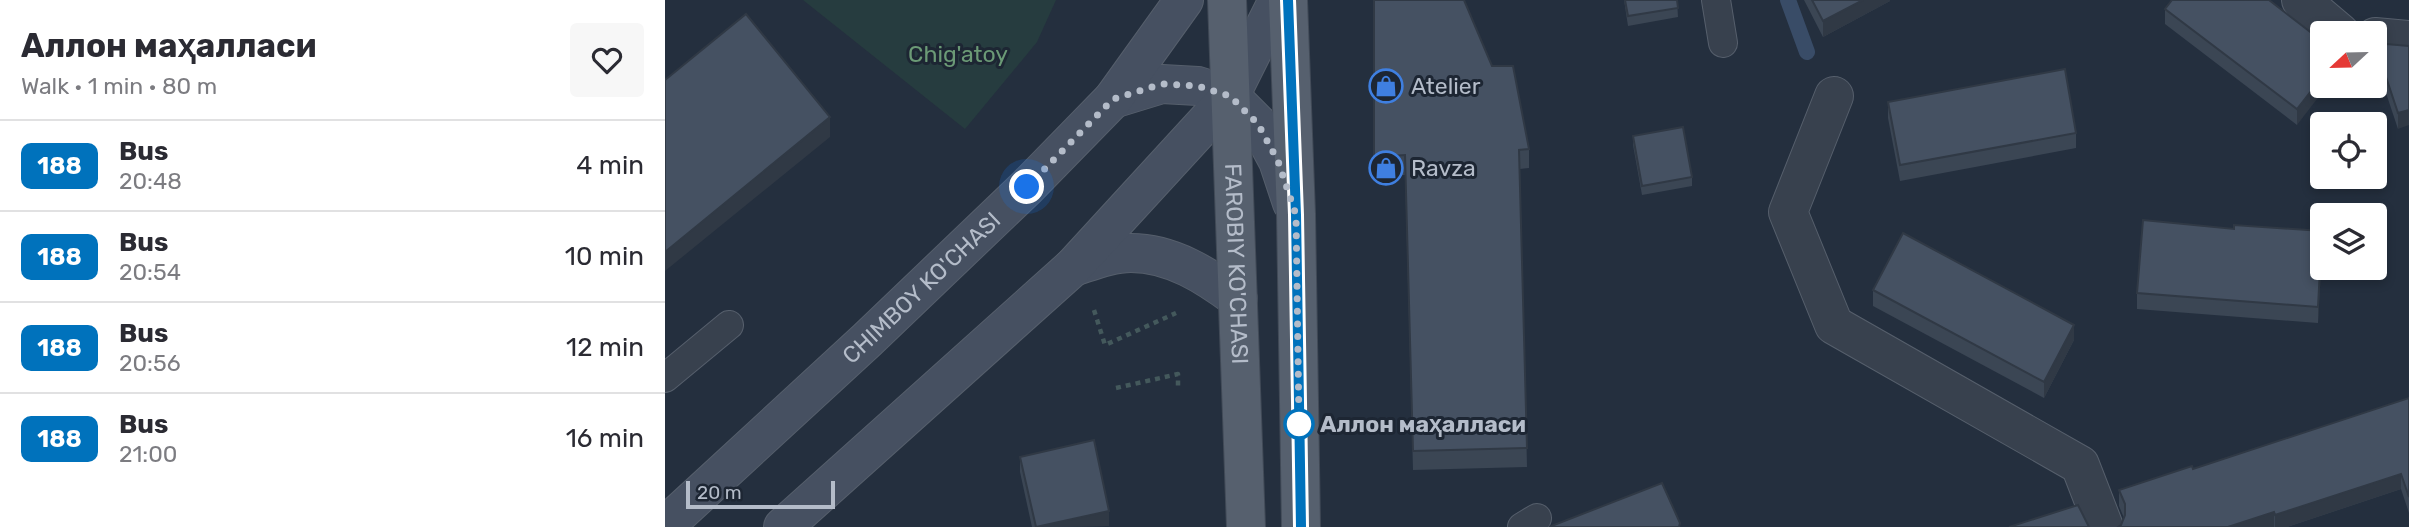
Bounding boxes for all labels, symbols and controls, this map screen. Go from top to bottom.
north arrow [2310,21,2387,98]
map controls [2310,21,2387,280]
button: heart [570,23,644,97]
text: Аллон маҳалласи [21,26,317,65]
park label: Chig'atoy [908,40,1008,68]
shop icon: Atelier [1367,67,1405,105]
text: Walk · 1 min · 80 m [21,72,217,100]
place label: Atelier [1411,72,1481,100]
button: locate [2310,112,2387,189]
text: Bus [119,136,168,167]
shop icon: Ravza [1367,149,1405,187]
text: 4 min [576,150,644,181]
text: 188 [37,152,82,180]
place label: Ravza [1411,154,1476,182]
street label: FAROBIY KO'CHASI [1219,163,1254,365]
text: 20:48 [119,167,182,195]
your location [1009,169,1044,204]
button: layers [2310,203,2387,280]
street label: CHIMBOY KO'CHASI [837,206,1006,370]
text: Bus [119,227,168,258]
text: 10 min [565,241,644,272]
text: 188 [37,243,82,271]
text: 20:54 [119,258,181,286]
text: Bus [119,318,168,349]
text: 12 min [566,332,644,363]
text: 188 [37,334,82,362]
text: 20:56 [119,349,181,377]
text: Bus [119,409,168,440]
marker: Аллон маҳалласи [1284,409,1314,439]
place label: Аллон маҳалласи [1320,410,1526,438]
text: 16 min [566,423,644,454]
text: 188 [37,425,82,453]
text: 21:00 [119,440,177,468]
scale bar [686,478,835,510]
text: 20 m [697,481,742,504]

